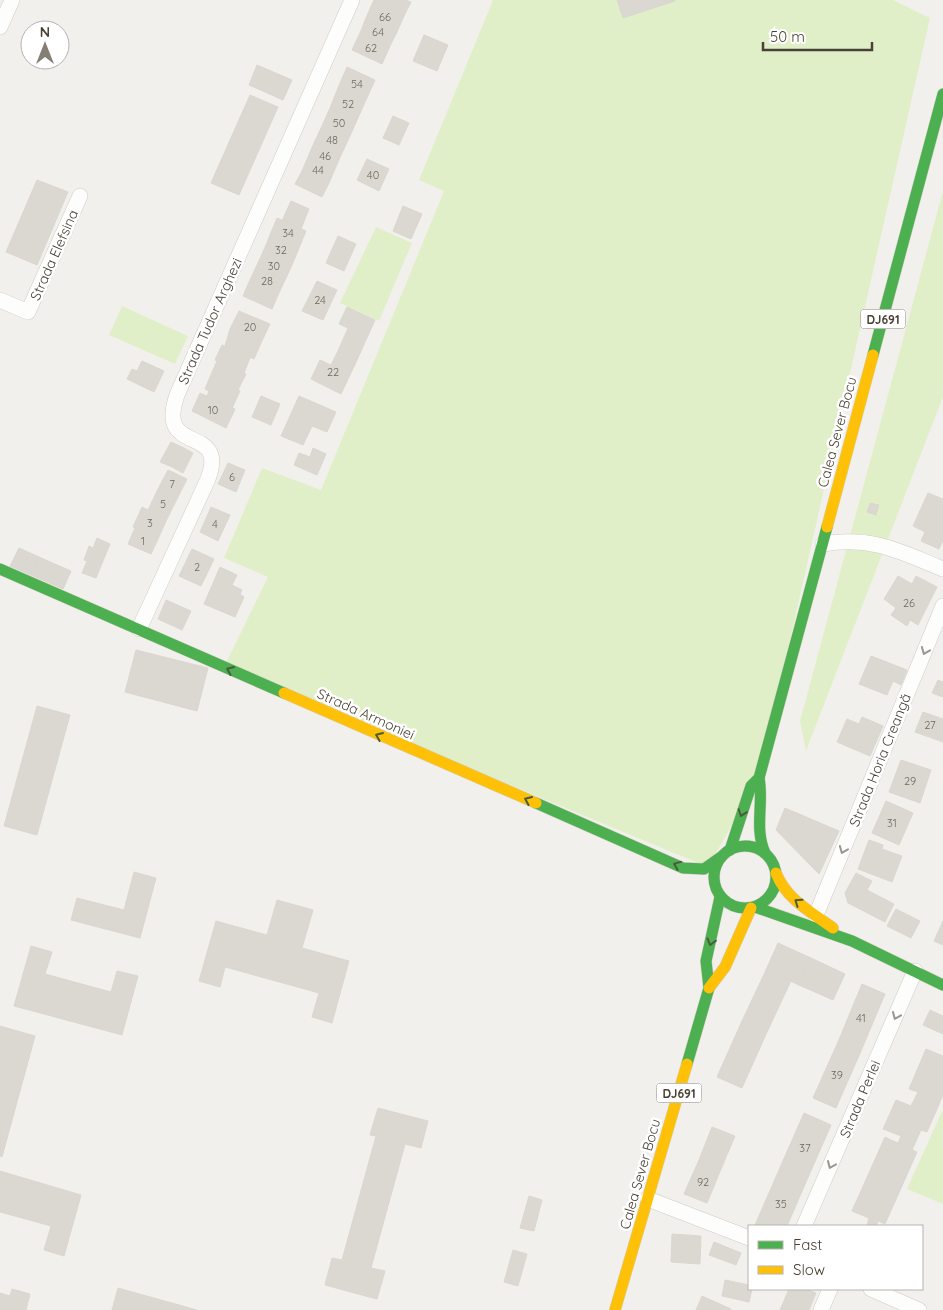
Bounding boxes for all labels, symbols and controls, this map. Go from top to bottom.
house number: 66 [379,10,391,24]
north arrow [20,20,70,70]
scale bar [763,20,872,52]
text: N [40,23,50,41]
house number: 64 [372,25,384,39]
text: 50 m [770,27,805,46]
house number: 62 [365,41,377,55]
house number: 54 [351,77,363,91]
house number: 52 [342,97,354,111]
house number: 50 [333,116,345,130]
house number: 48 [326,133,338,147]
house number: 46 [319,149,331,163]
house number: 44 [312,163,324,177]
house number: 40 [367,168,379,182]
street label: Strada Elefsina [26,207,82,303]
house number: 34 [282,226,294,240]
house number: 32 [275,243,287,257]
street label: Strada Tudor Arghezi [174,255,246,387]
house number: 30 [268,259,280,273]
house number: 28 [261,274,273,288]
house number: 24 [314,293,326,307]
road number: DJ691 [860,310,906,328]
house number: 20 [244,320,256,334]
house number: 22 [327,365,339,379]
street label: Calea Sever Bocu [814,375,860,489]
house number: 10 [208,403,218,417]
house number: 6 [229,470,235,484]
house number: 7 [169,477,175,491]
house number: 5 [160,497,166,511]
house number: 3 [147,516,153,530]
house number: 4 [212,517,218,531]
house number: 1 [141,534,145,548]
house number: 2 [194,560,200,574]
house number: 26 [903,596,915,610]
one-way arrow [920,646,931,655]
one-way arrow [226,665,235,676]
street label: Strada Armoniei [314,684,418,744]
street label: Strada Horia Creangă [845,691,915,829]
house number: 27 [924,718,936,732]
one-way arrow [375,731,384,742]
house number: 29 [904,774,916,788]
one-way arrow [524,796,533,807]
one-way arrow [738,808,748,816]
house number: 31 [887,816,897,830]
one-way arrow [839,845,850,854]
one-way arrow [673,861,682,871]
one-way arrow [794,899,804,908]
one-way arrow [707,938,717,946]
house number: 41 [856,1011,866,1025]
one-way arrow [891,1011,902,1020]
street label: Strada Perlei [836,1057,884,1141]
house number: 39 [831,1068,843,1082]
road number: DJ691 [656,1084,702,1102]
street label: Calea Sever Bocu [616,1117,664,1231]
house number: 37 [799,1141,811,1155]
one-way arrow [826,1160,837,1169]
house number: 92 [697,1175,709,1189]
house number: 35 [775,1197,787,1211]
legend [748,1225,923,1290]
text: Fast [793,1235,822,1254]
text: Slow [793,1260,825,1279]

